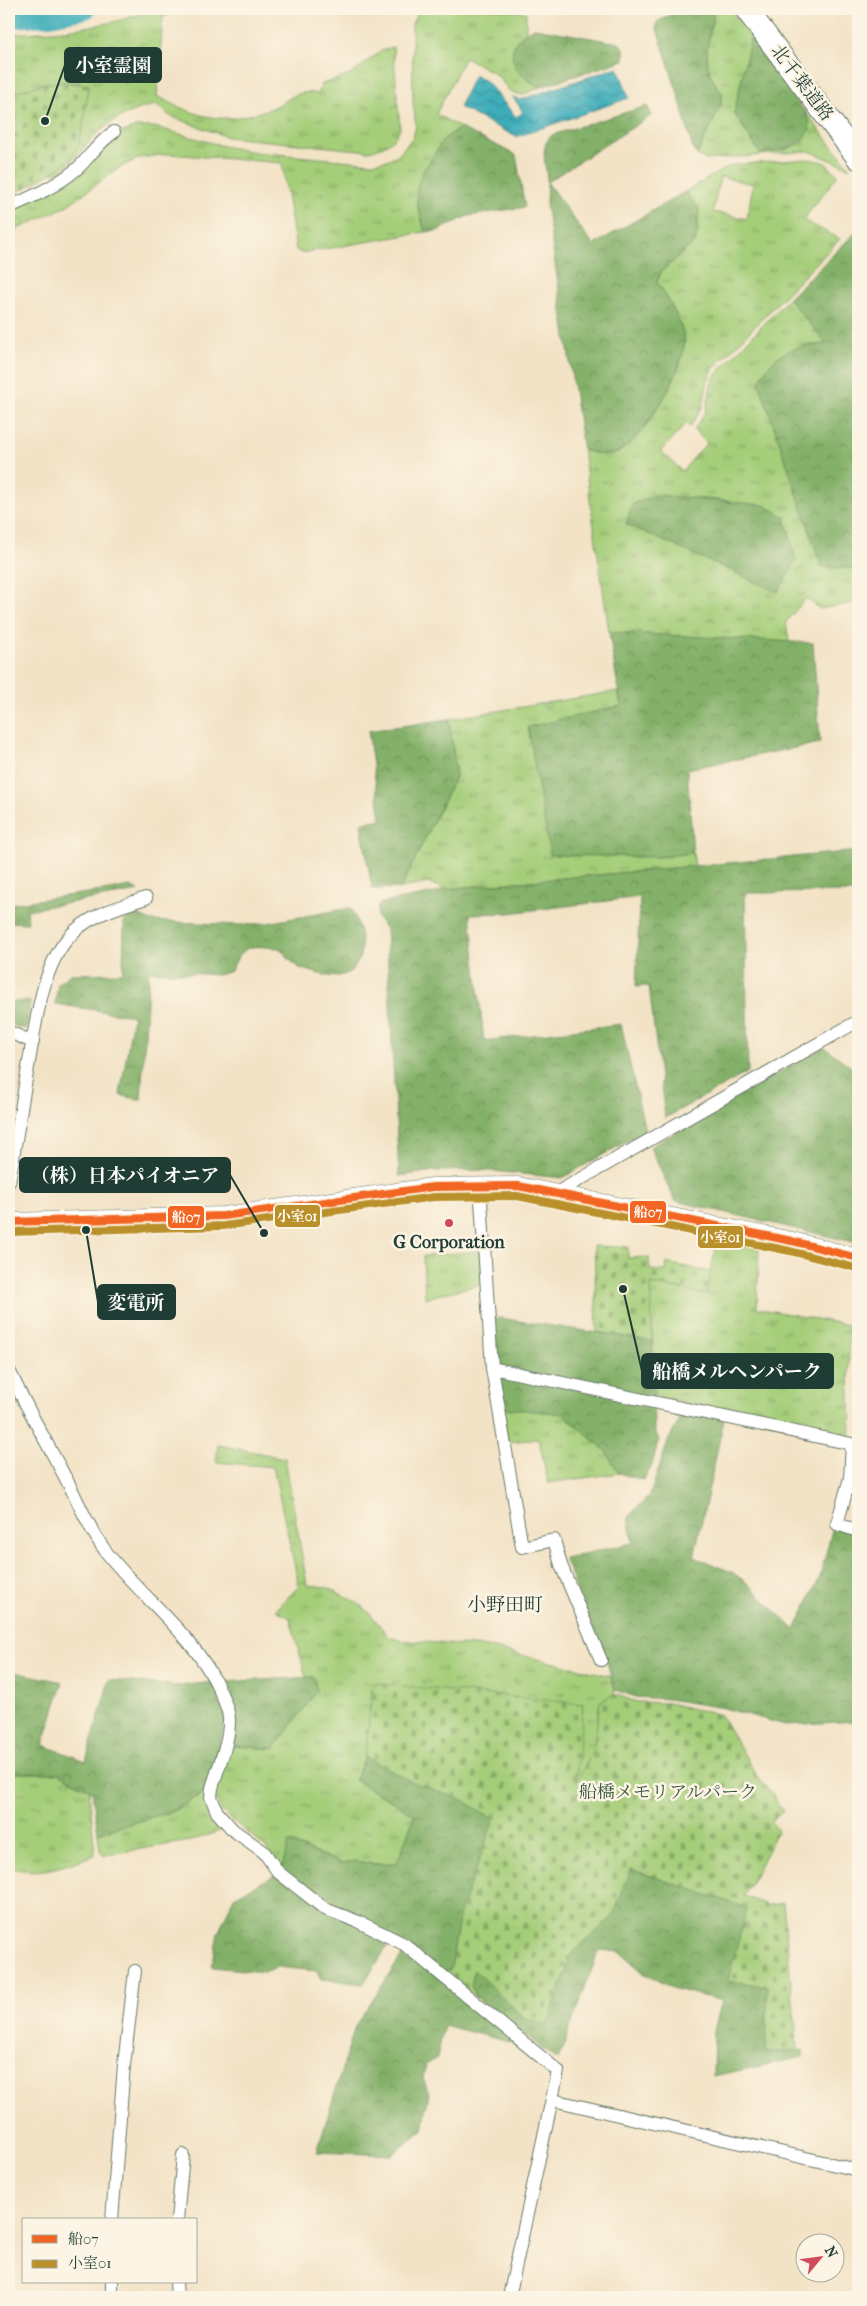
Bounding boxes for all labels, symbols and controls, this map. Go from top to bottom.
street label: 北千葉道路 [767,41,837,125]
callout: 小室霊園 [65,48,161,82]
text: 小室霊園 [75,55,151,77]
callout: （株）日本パイオニア [20,1158,230,1192]
text: （株）日本パイオニア [31,1165,219,1187]
line badge: 船07 [629,1200,667,1224]
line badge: 小室01 [274,1204,321,1228]
text: 船07 [634,1204,662,1221]
line badge: 船07 [167,1205,205,1229]
text: 小室01 [277,1208,317,1225]
text: 船07 [172,1209,200,1226]
marker: G Corporation [443,1217,455,1229]
line badge: 小室01 [697,1225,744,1249]
text: 小室01 [700,1229,740,1246]
place label: G Corporation [393,1232,505,1253]
callout: 変電所 [98,1285,175,1319]
text: 変電所 [107,1292,165,1314]
callout: 船橋メルヘンパーク [642,1354,833,1388]
text: 船橋メルヘンパーク [652,1361,822,1383]
district label: 小野田町 [467,1594,543,1616]
park label: 船橋メモリアルパーク [579,1782,757,1803]
legend [22,2218,198,2284]
text: 船07 [68,2230,99,2248]
north arrow [794,2234,844,2284]
text: N [821,2243,841,2261]
text: 小室01 [68,2254,112,2272]

